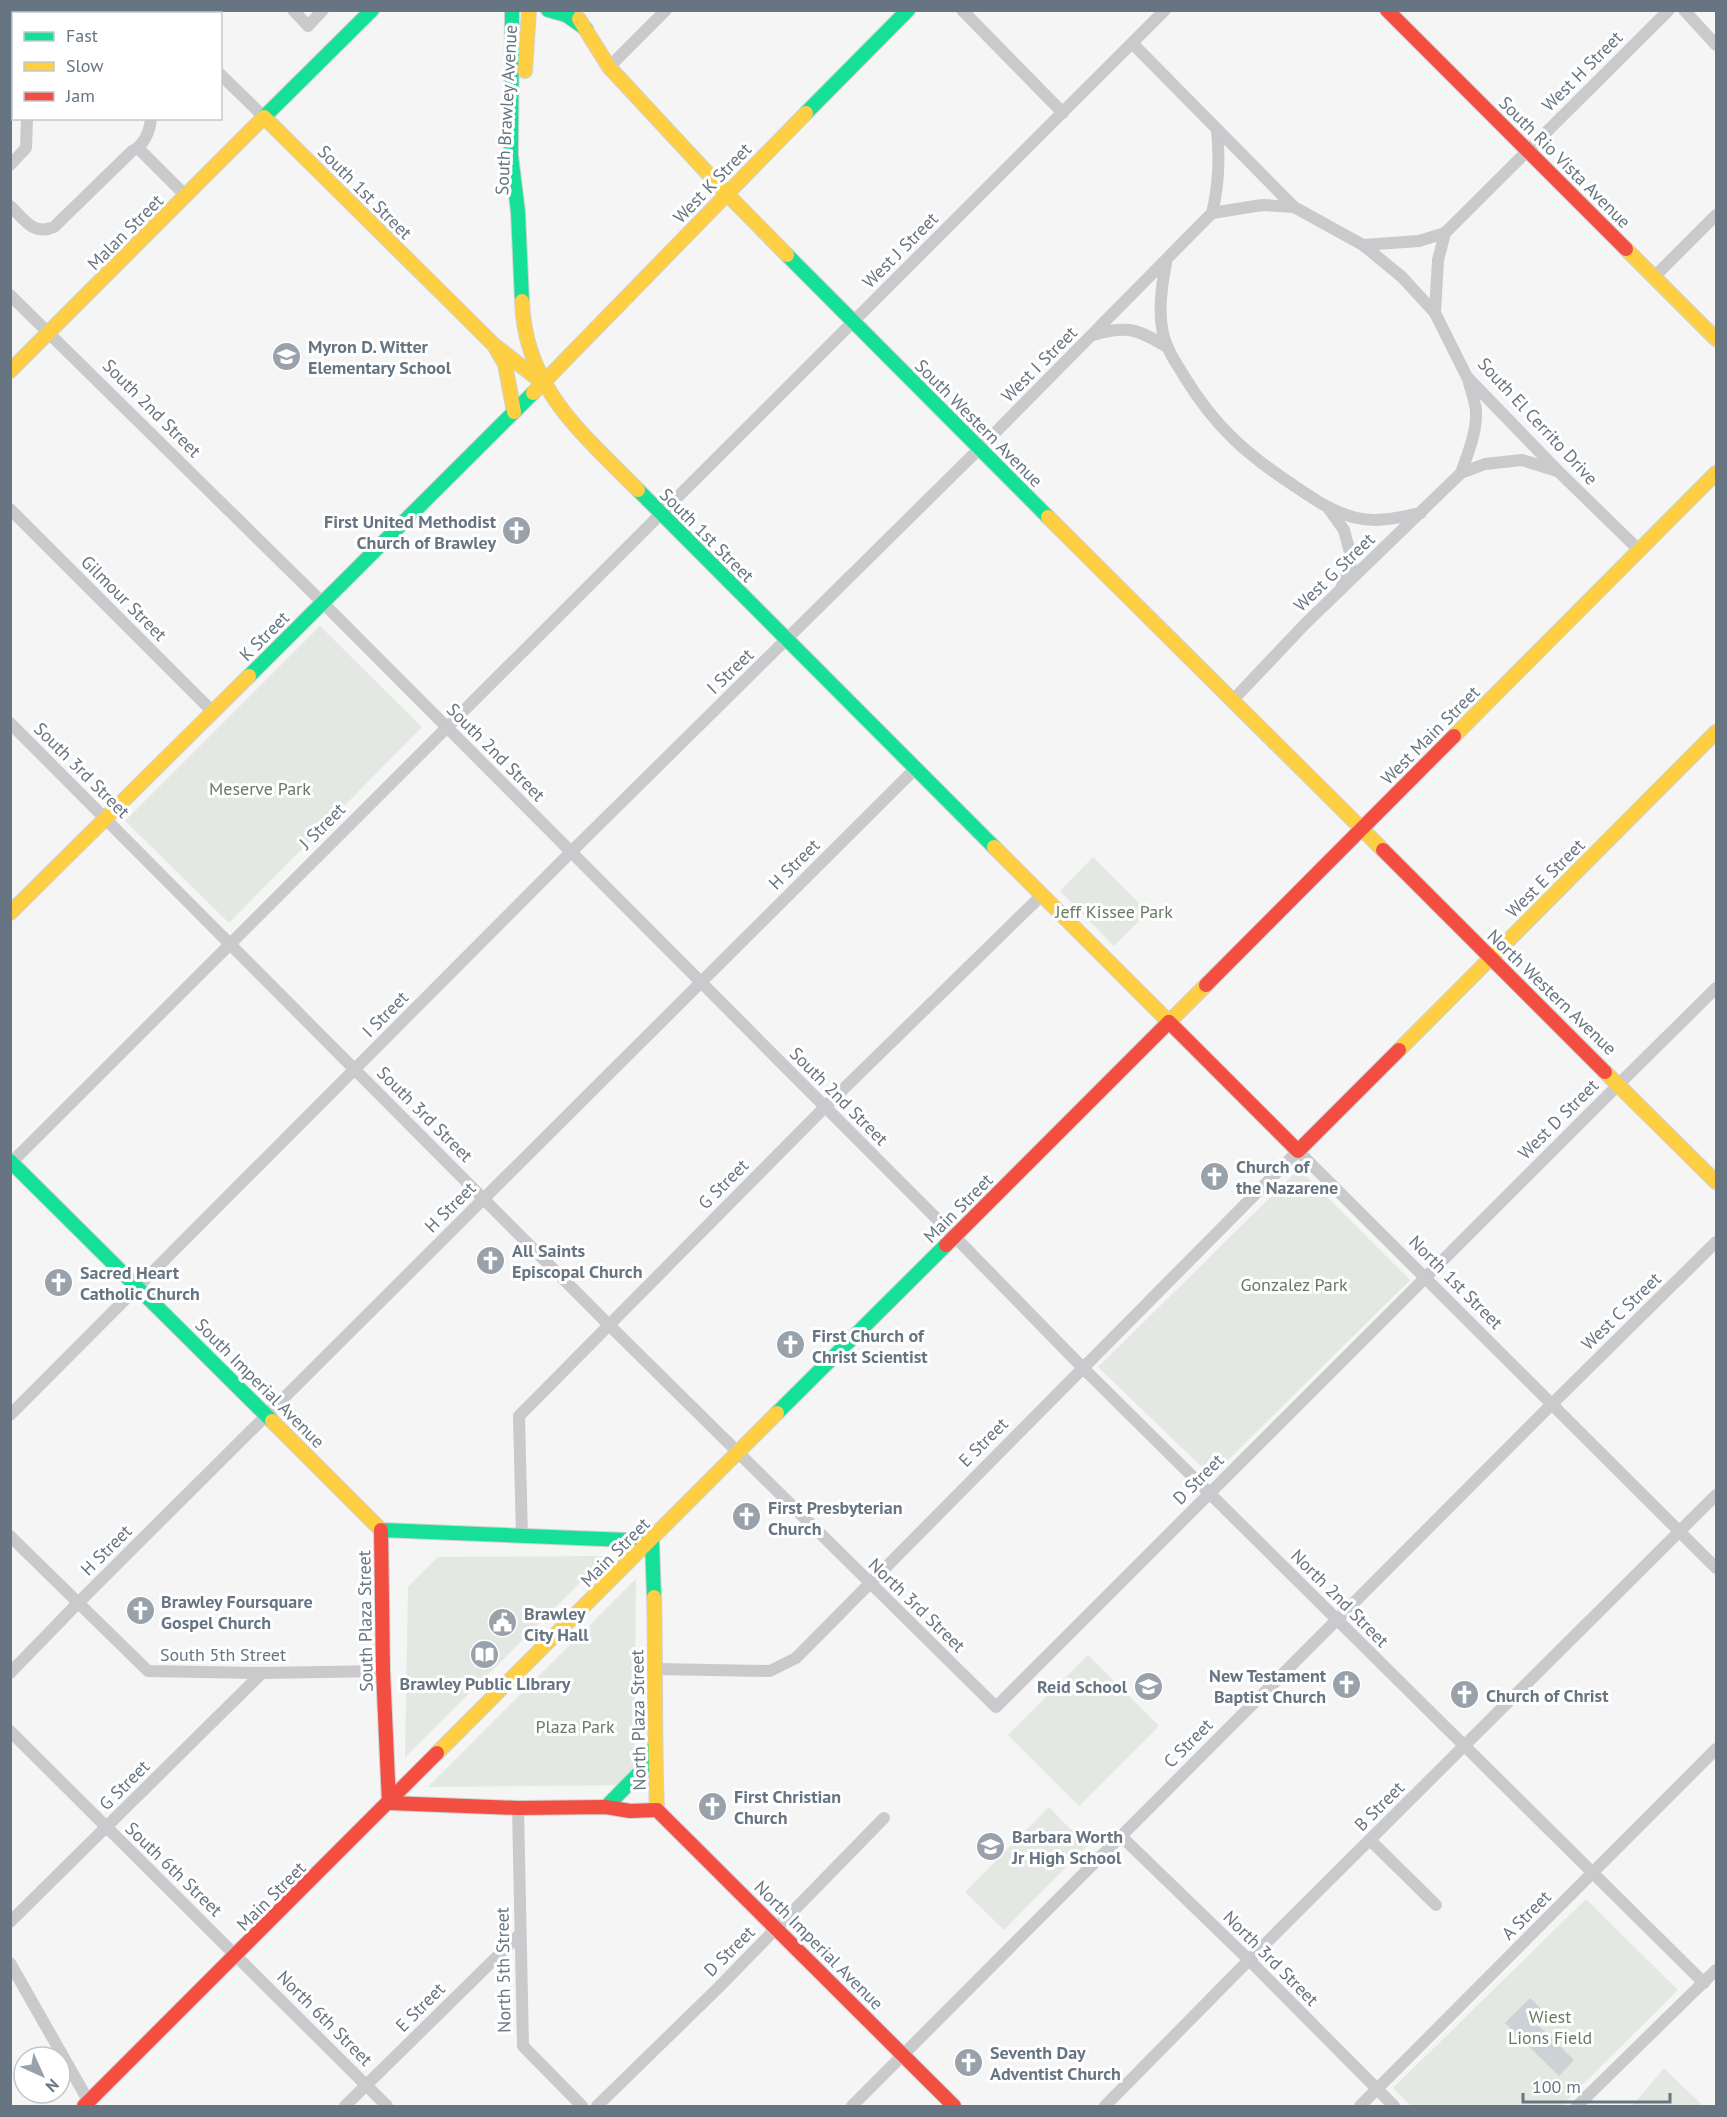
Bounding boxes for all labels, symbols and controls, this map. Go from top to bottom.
legend [12,12,222,120]
text: Fast [66,24,98,47]
street label: South Brawley Avenue [490,24,522,196]
street label: West H Street [1537,26,1627,116]
text: Slow [66,54,104,77]
text: Jam [65,84,95,107]
street label: South Rio Vista Avenue [1494,91,1636,233]
street label: West K Street [668,138,756,228]
street label: South 1st Street [313,140,417,244]
street label: Malan Street [82,189,168,275]
street label: West J Street [857,207,943,293]
street label: West I Street [996,321,1082,407]
place label: Myron D. Witter Elementary School [308,335,452,379]
school or university icon: Myron D. Witter Elementary School [271,340,303,372]
street label: South El Cerrito Drive [1473,352,1603,490]
street label: South 2nd Street [98,354,206,462]
street label: South Western Avenue [910,354,1048,492]
street label: South 1st Street [655,483,759,587]
place label: First United Methodist Church of Brawley [324,510,497,554]
church icon: First United Methodist Church of Brawley [501,515,533,547]
street label: West G Street [1289,528,1379,616]
street label: Gilmour Street [76,550,172,646]
street label: K Street [234,606,294,666]
street label: I Street [702,643,758,699]
street label: West Main Street [1376,681,1484,789]
street label: South 2nd Street [442,698,550,806]
street label: South 3rd Street [29,717,135,823]
park label: Meserve Park [209,777,311,800]
street label: J Street [293,798,350,855]
street label: H Street [764,834,824,894]
street label: West E Street [1501,834,1589,922]
park label: Jeff Kissee Park [1054,900,1173,923]
street label: North Western Avenue [1482,924,1622,1060]
street label: I Street [357,986,413,1042]
street label: South 2nd Street [785,1042,893,1150]
street label: South 3rd Street [372,1061,478,1167]
street label: West D Street [1513,1074,1603,1164]
street label: G Street [693,1154,753,1214]
place label: Church of the Nazarene [1236,1155,1338,1199]
church icon: Church of the Nazarene [1199,1160,1231,1192]
street label: Main Street [919,1169,997,1247]
street label: H Street [420,1177,480,1237]
street label: North 1st Street [1404,1230,1508,1334]
place label: All Saints Episcopal Church [512,1239,642,1283]
church icon: All Saints Episcopal Church [475,1244,507,1276]
place label: Sacred Heart Catholic Church [80,1261,200,1305]
church icon: Sacred Heart Catholic Church [43,1266,75,1298]
street label: West C Street [1576,1267,1666,1355]
park label: Gonzalez Park [1240,1273,1348,1296]
street label: South Imperial Avenue [190,1313,330,1453]
place label: First Church of Christ Scientist [812,1324,928,1368]
church icon: First Church of Christ Scientist [775,1329,807,1361]
street label: E Street [954,1413,1012,1471]
street label: D Street [1168,1449,1228,1509]
place label: First Presbyterian Church [768,1496,903,1540]
church icon: First Presbyterian Church [731,1501,763,1533]
street label: Main Street [576,1513,654,1591]
street label: H Street [76,1520,136,1580]
street label: North 2nd Street [1286,1544,1394,1652]
street label: South Plaza Street [352,1550,378,1692]
street label: North 3rd Street [864,1553,970,1657]
place label: Brawley Foursquare Gospel Church [161,1590,313,1634]
church icon: Brawley Foursquare Gospel Church [124,1595,156,1627]
place label: Brawley City Hall [524,1602,589,1646]
public building icon: Brawley City Hall [487,1607,519,1639]
library icon: Brawley Public LIbrary [469,1638,501,1670]
street label: South 5th Street [160,1643,286,1666]
street label: North Plaza Street [625,1649,651,1791]
place label: New Testament Baptist Church [1209,1664,1327,1708]
church icon: New Testament Baptist Church [1331,1669,1363,1701]
school or university icon: Reid School [1132,1670,1164,1702]
place label: Brawley Public LIbrary [400,1672,571,1695]
place label: Reid School [1037,1675,1128,1698]
church icon: Church of Christ [1449,1679,1481,1711]
place label: Church of Christ [1486,1684,1609,1707]
street label: C Street [1159,1714,1217,1772]
park label: Plaza Park [535,1715,615,1738]
street label: G Street [94,1755,154,1815]
street label: B Street [1349,1776,1409,1836]
place label: First Christian Church [734,1785,841,1829]
church icon: First Christian Church [697,1790,729,1822]
street label: South 6th Street [121,1817,227,1921]
place label: Barbara Worth Jr High School [1011,1825,1123,1869]
school or university icon: Barbara Worth Jr High School [975,1830,1007,1862]
street label: Main Street [232,1857,310,1935]
street label: North Imperial Avenue [750,1876,888,2014]
street label: A Street [1496,1885,1556,1945]
street label: North 3rd Street [1218,1905,1324,2011]
street label: North 5th Street [490,1907,516,2033]
street label: D Street [699,1921,759,1981]
street label: North 6th Street [272,1965,378,2071]
street label: E Street [391,1978,449,2036]
park label: Wiest Lions Field [1508,2005,1592,2049]
place label: Seventh Day Adventist Church [990,2041,1121,2085]
north arrow [12,2045,72,2105]
church icon: Seventh Day Adventist Church [953,2046,985,2078]
scale bar [1523,2066,1670,2104]
text: N [42,2075,63,2096]
text: 100 m [1532,2075,1581,2098]

